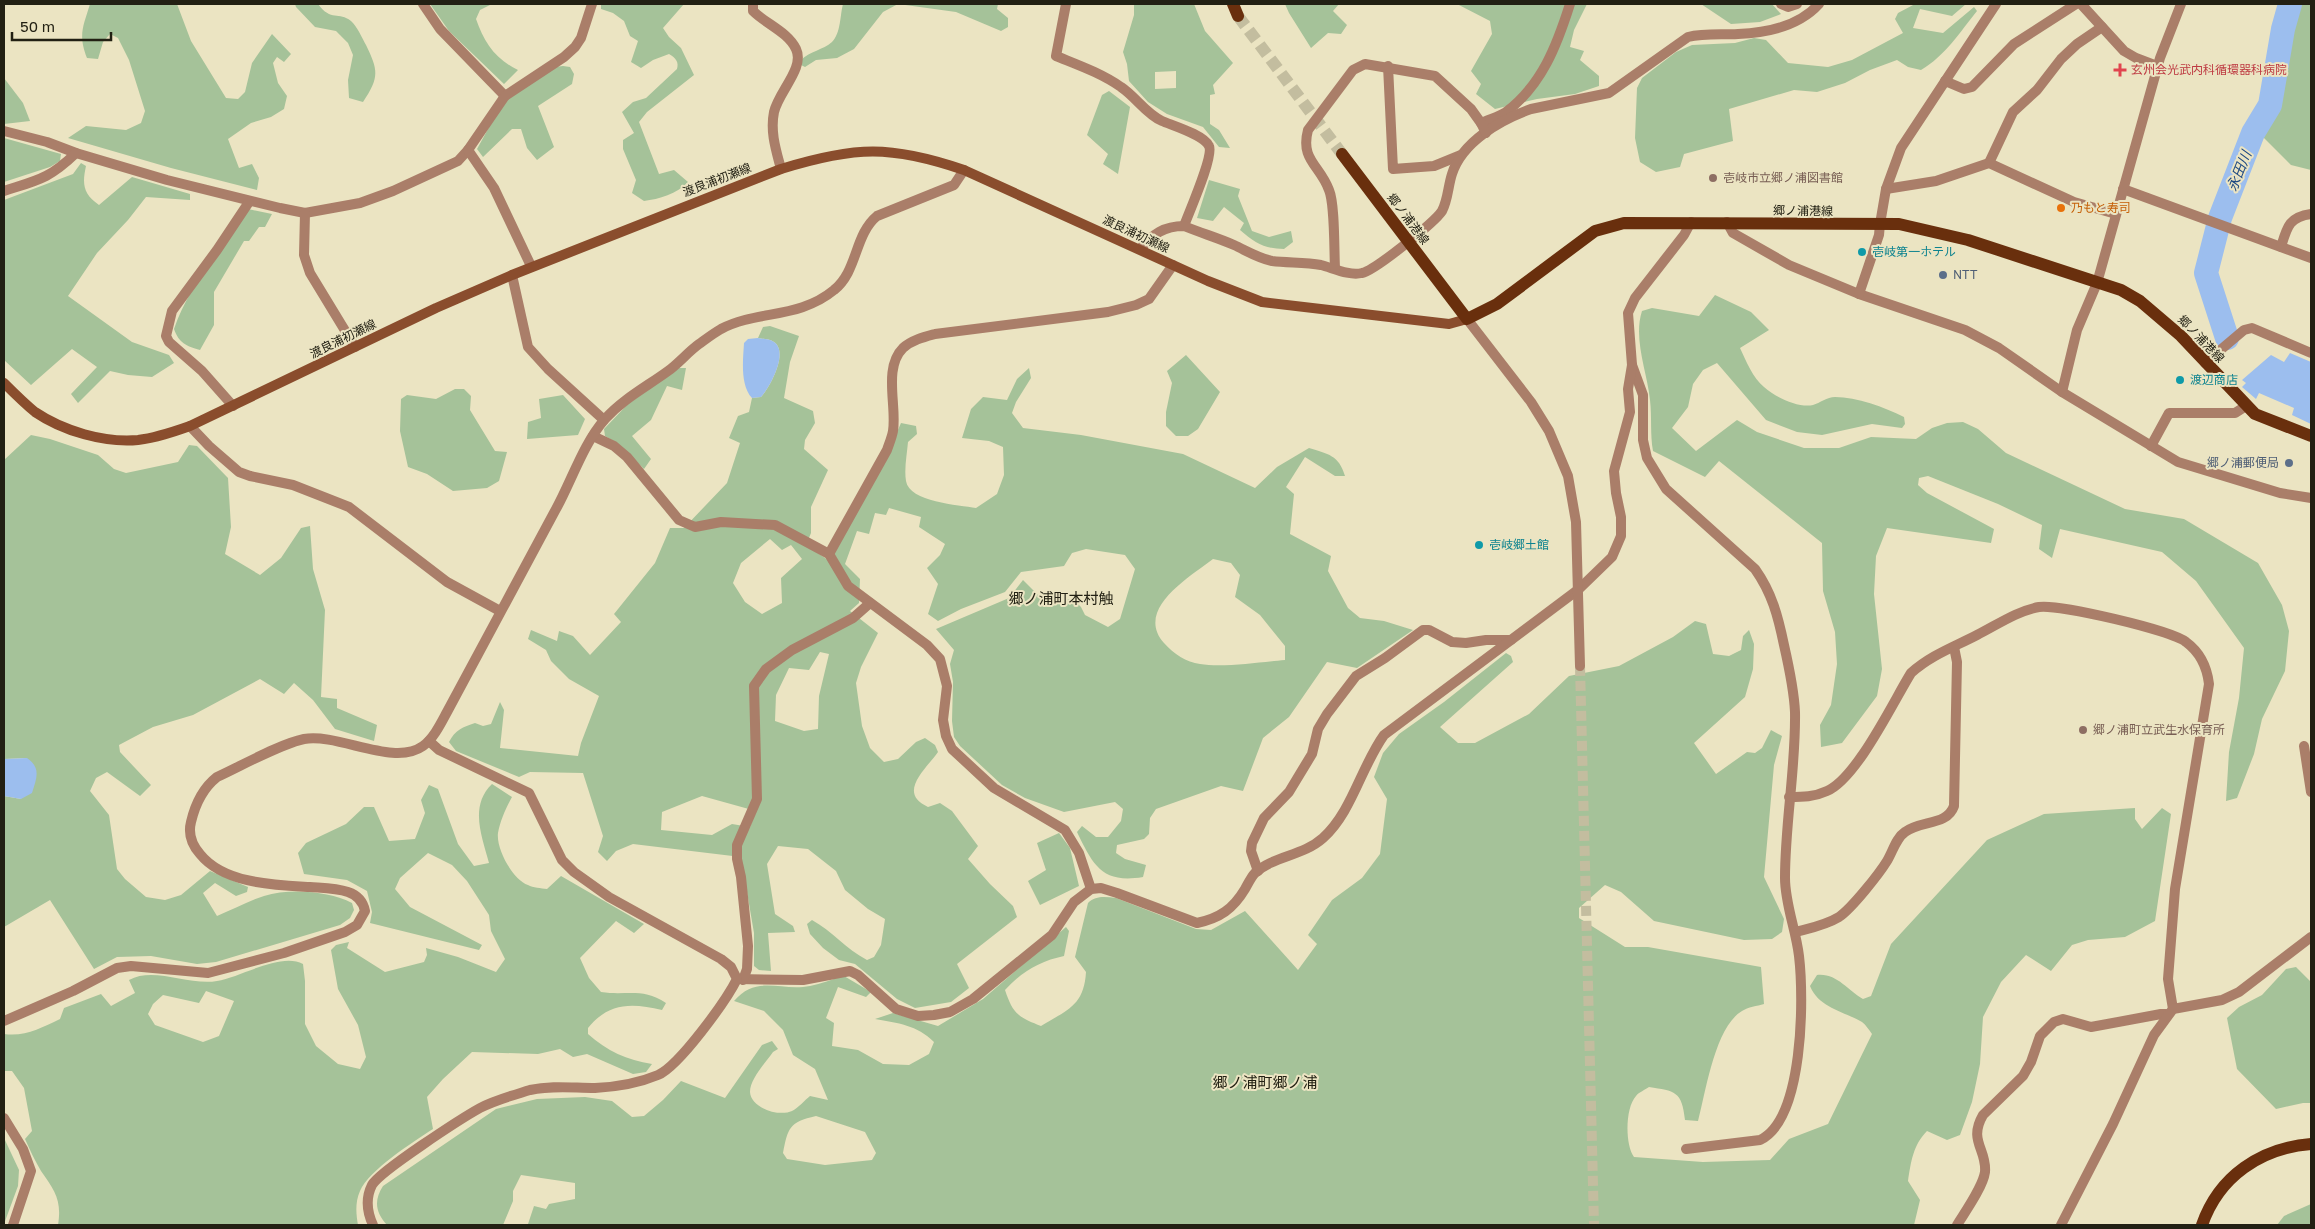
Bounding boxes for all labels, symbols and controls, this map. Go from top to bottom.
scale bar [12,10,111,42]
text: 50 m [20,17,55,35]
place label: 玄州会光武内科循環器科病院 [2131,62,2287,77]
marker: 玄州会光武内科循環器科病院 [2113,63,2127,77]
water label: 永田川 [2223,146,2255,193]
street label: 渡良浦初瀬線 [681,160,753,199]
place label: 壱岐市立郷ノ浦図書館 [1723,170,1843,185]
marker: 壱岐市立郷ノ浦図書館 [1707,172,1719,184]
street label: 郷ノ浦港線 [1384,190,1432,247]
place label: 乃もと寿司 [2071,200,2131,215]
street label: 郷ノ浦港線 [1773,202,1833,219]
marker: 乃もと寿司 [2055,202,2067,214]
street label: 渡良浦初瀬線 [1100,212,1172,256]
place label: 壱岐第一ホテル [1872,244,1956,259]
marker: 壱岐第一ホテル [1856,246,1868,258]
place label: NTT [1953,267,1978,282]
marker: NTT [1937,269,1949,281]
street label: 郷ノ浦港線 [2175,312,2228,365]
street label: 渡良浦初瀬線 [307,316,378,361]
place label: 渡辺商店 [2190,372,2238,387]
marker: 渡辺商店 [2174,374,2186,386]
place label: 郷ノ浦郵便局 [2207,455,2279,470]
marker: 郷ノ浦郵便局 [2283,457,2295,469]
place label: 壱岐郷土館 [1489,537,1549,552]
marker: 壱岐郷土館 [1473,539,1485,551]
district label: 郷ノ浦町本村触 [1008,589,1114,607]
place label: 郷ノ浦町立武生水保育所 [2093,722,2225,737]
marker: 郷ノ浦町立武生水保育所 [2077,724,2089,736]
district label: 郷ノ浦町郷ノ浦 [1212,1073,1318,1091]

